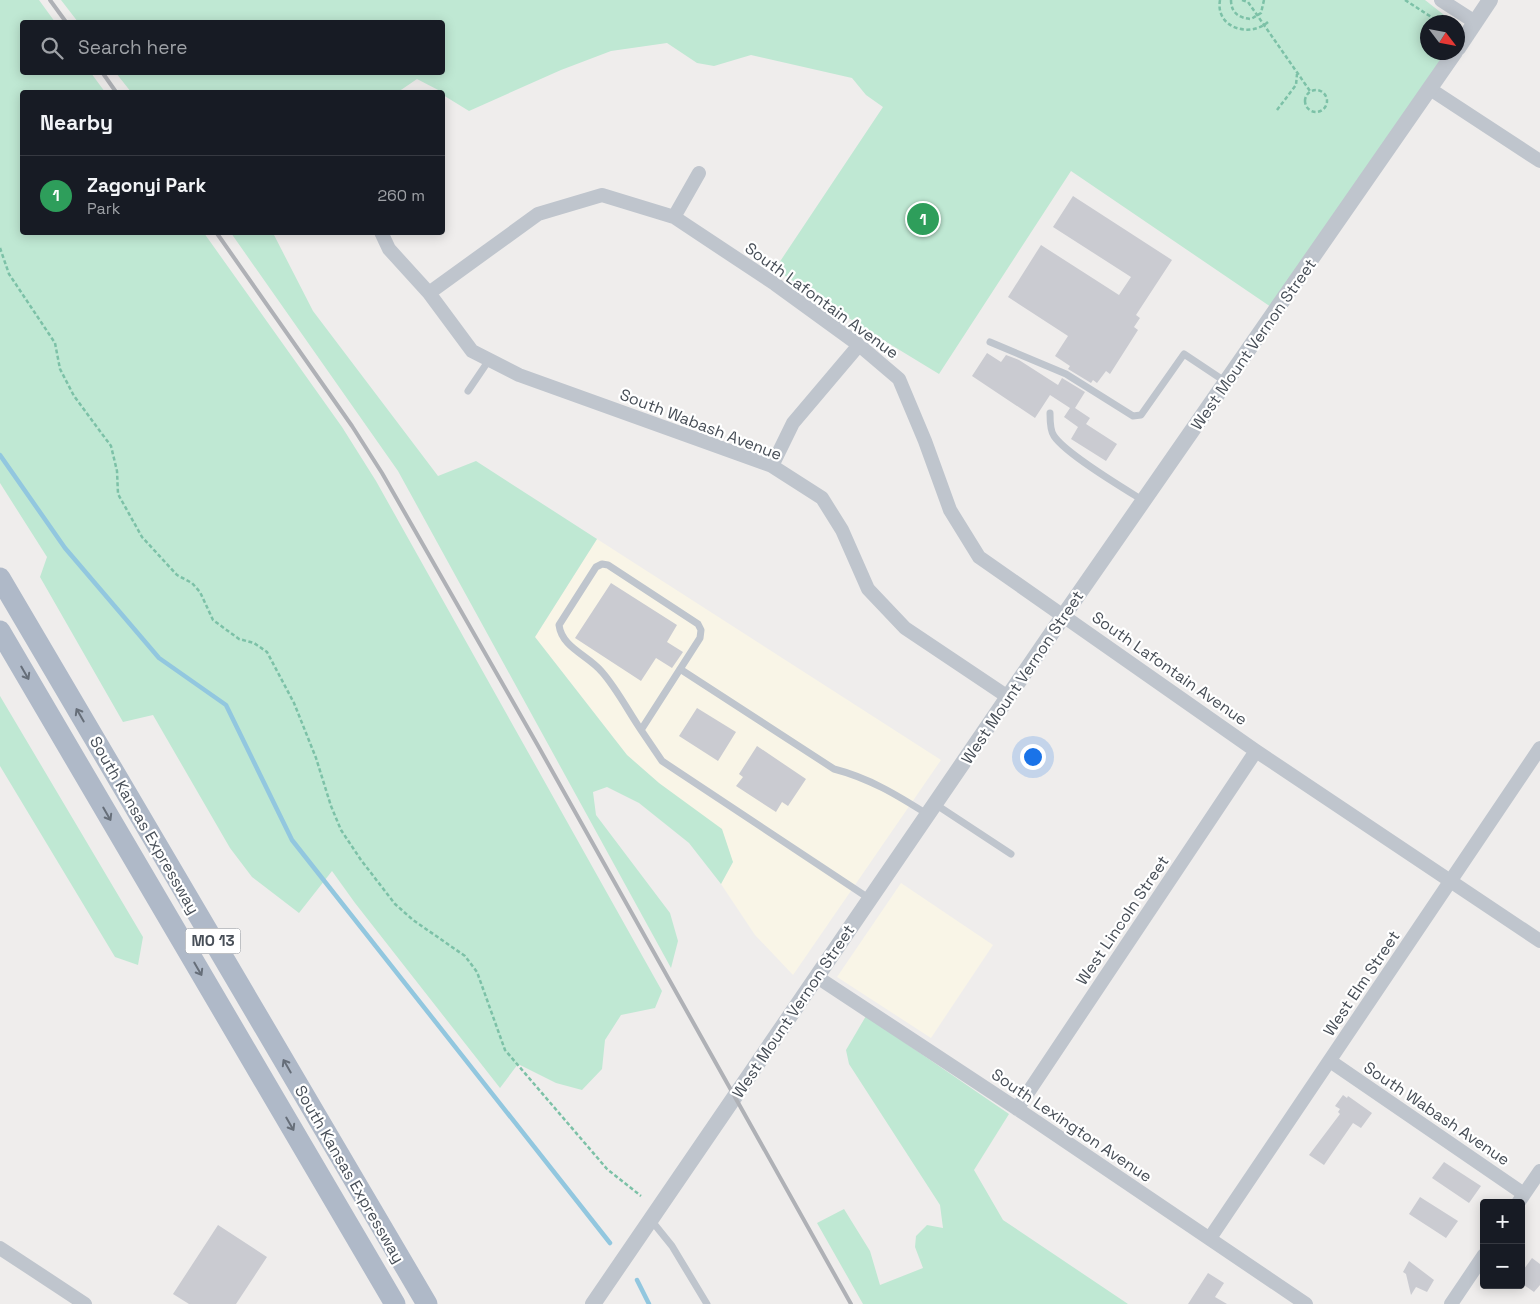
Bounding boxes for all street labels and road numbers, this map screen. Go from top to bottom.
street label: South Lafontain Avenue [741,238,903,363]
street label: West Mount Vernon Street [1186,254,1321,434]
street label: South Wabash Avenue [617,384,785,465]
street label: West Mount Vernon Street [956,587,1088,768]
street label: South Lafontain Avenue [1088,607,1252,730]
street label: South Kansas Expressway [85,733,204,918]
street label: West Lincoln Street [1071,852,1174,989]
street label: West Mount Vernon Street [727,921,859,1102]
street label: West Elm Street [1318,927,1404,1040]
road number: MO 13 [186,928,240,954]
street label: South Wabash Avenue [1360,1057,1514,1170]
street label: South Lexington Avenue [987,1064,1156,1187]
street label: South Kansas Expressway [290,1082,409,1267]

